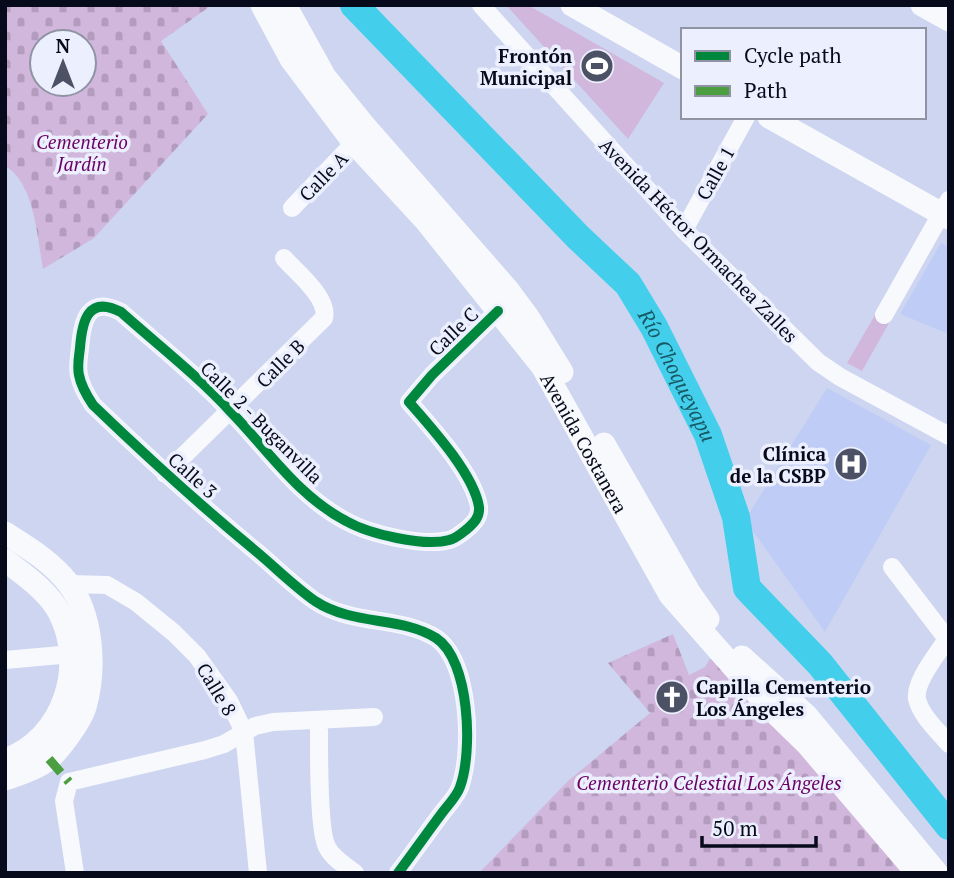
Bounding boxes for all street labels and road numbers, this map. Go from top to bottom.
street label: Avenida Héctor Ormachea Zalles [594,132,804,348]
street label: Calle 1 [690,142,740,204]
street label: Calle A [293,146,353,206]
street label: Calle C [423,301,483,361]
street label: Calle B [250,333,310,393]
street label: Calle 2 - Buganvilla [195,355,329,489]
street label: Avenida Costanera [536,368,634,518]
street label: Calle 3 [163,446,223,504]
street label: Calle 8 [191,658,243,720]

